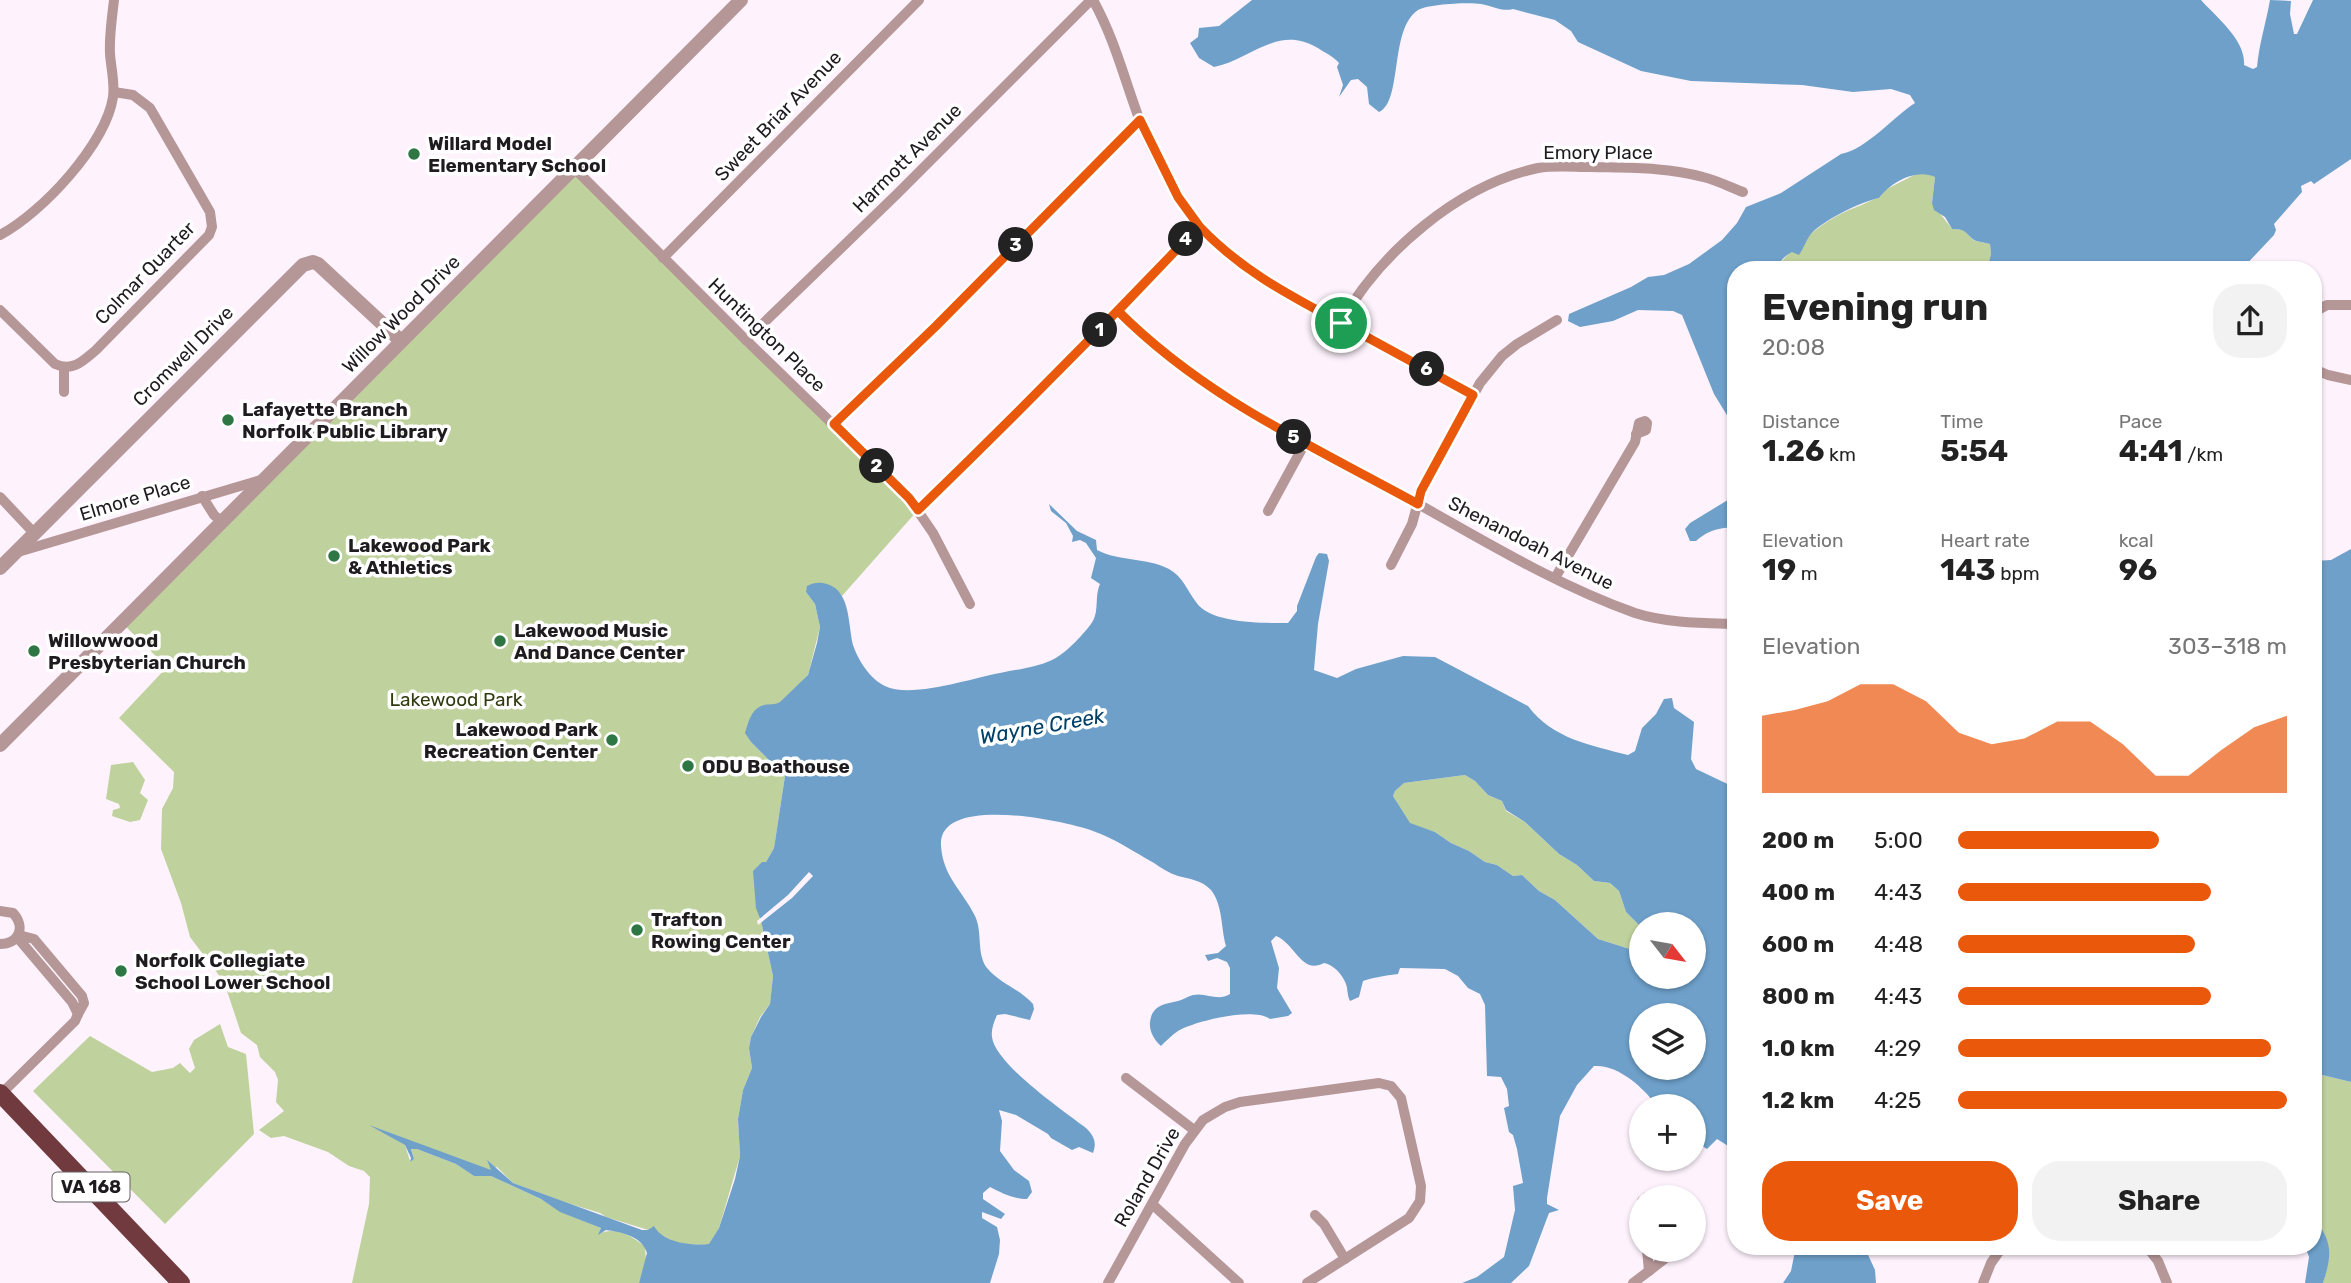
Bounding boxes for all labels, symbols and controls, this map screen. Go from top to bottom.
street label: Sweet Briar Avenue [710,46,846,186]
street label: Harmott Avenue [848,99,966,217]
place label: Willard Model Elementary School [428,132,606,177]
street label: Emory Place [1543,141,1653,164]
marker: Willard Model Elementary School [406,146,422,162]
street label: Colmar Quarter [90,216,200,329]
pin: 4 [1168,222,1204,256]
text: 4 [1179,227,1192,250]
pin: 3 [998,228,1034,262]
text: 3 [1009,233,1022,256]
street label: Willow Wood Drive [337,250,465,378]
street label: Huntington Place [704,273,830,397]
text: Evening run [1762,284,1988,330]
button: share [2213,284,2287,358]
pin [1311,293,1371,353]
street label: Cromwell Drive [128,301,238,411]
icon: arrive [1322,304,1360,342]
pin: 1 [1082,312,1118,348]
text: 1 [1095,318,1104,341]
text: 20:08 [1762,333,1825,361]
pin: 6 [1410,352,1444,386]
text: 6 [1420,357,1433,380]
place label: Lafayette Branch Norfolk Public Library [242,398,449,443]
text: Distance [1762,410,1840,433]
text: Time [1940,410,1983,433]
text: Pace [2119,410,2162,433]
marker: Lafayette Branch Norfolk Public Library [220,412,236,428]
pin: 5 [1276,420,1312,454]
text: 5 [1287,425,1300,448]
text: 1.26 [1762,433,1824,469]
text: 5:54 [1940,433,2008,469]
text: 4:41 [2119,433,2183,469]
text: km [1824,443,1856,466]
text: /km [2183,443,2223,466]
pin: 2 [860,448,894,484]
text: 2 [870,454,883,477]
street label: Elmore Place [77,470,193,526]
street label: Shenandoah Avenue [1444,491,1618,595]
text: Elevation [1762,529,1843,552]
text: Heart rate [1940,529,2030,552]
text: kcal [2119,529,2154,552]
place label: Lakewood Park & Athletics [348,534,491,579]
marker: Lakewood Park & Athletics [326,548,342,564]
text: 19 [1762,552,1796,588]
text: 143 [1940,552,1996,588]
text: 96 [2119,552,2157,588]
text: m [1796,562,1818,585]
text: bpm [1996,562,2040,585]
place label: Lakewood Music And Dance Center [514,619,685,664]
place label: Willowwood Presbyterian Church [48,629,246,674]
text: Elevation [1762,632,1861,660]
text: 303–318 m [2168,632,2287,660]
marker: Lakewood Music And Dance Center [492,633,508,649]
marker: Willowwood Presbyterian Church [26,643,42,659]
park label: Lakewood Park [389,688,523,711]
water label: Wayne Creek [978,703,1108,749]
place label: Lakewood Park Recreation Center [424,718,598,763]
marker: Lakewood Park Recreation Center [604,732,620,748]
place label: ODU Boathouse [702,755,850,778]
marker: ODU Boathouse [680,758,696,774]
text: 200 m [1762,826,1834,854]
text: 5:00 [1874,826,1923,854]
text: 400 m [1762,878,1835,906]
text: 4:43 [1874,878,1922,906]
place label: Trafton Rowing Center [651,908,791,953]
north arrow [1629,912,1706,989]
map controls [1629,912,1706,1262]
marker: Trafton Rowing Center [629,922,645,938]
text: 600 m [1762,930,1834,958]
text: 4:48 [1874,930,1923,958]
place label: Norfolk Collegiate School Lower School [135,949,330,994]
marker: Norfolk Collegiate School Lower School [113,963,129,979]
text: 800 m [1762,982,1835,1010]
text: 4:43 [1874,982,1922,1010]
button: layers [1629,1003,1706,1080]
text: 1.0 km [1762,1034,1835,1062]
text: 4:29 [1874,1034,1921,1062]
text: 1.2 km [1762,1086,1834,1114]
text: 4:25 [1874,1086,1921,1114]
button: + [1629,1094,1706,1171]
street label: Roland Drive [1109,1123,1185,1231]
button: Save [1762,1161,2018,1241]
button: Share [2032,1161,2287,1241]
road number: VA 168 [52,1172,130,1202]
button: − [1629,1185,1706,1262]

